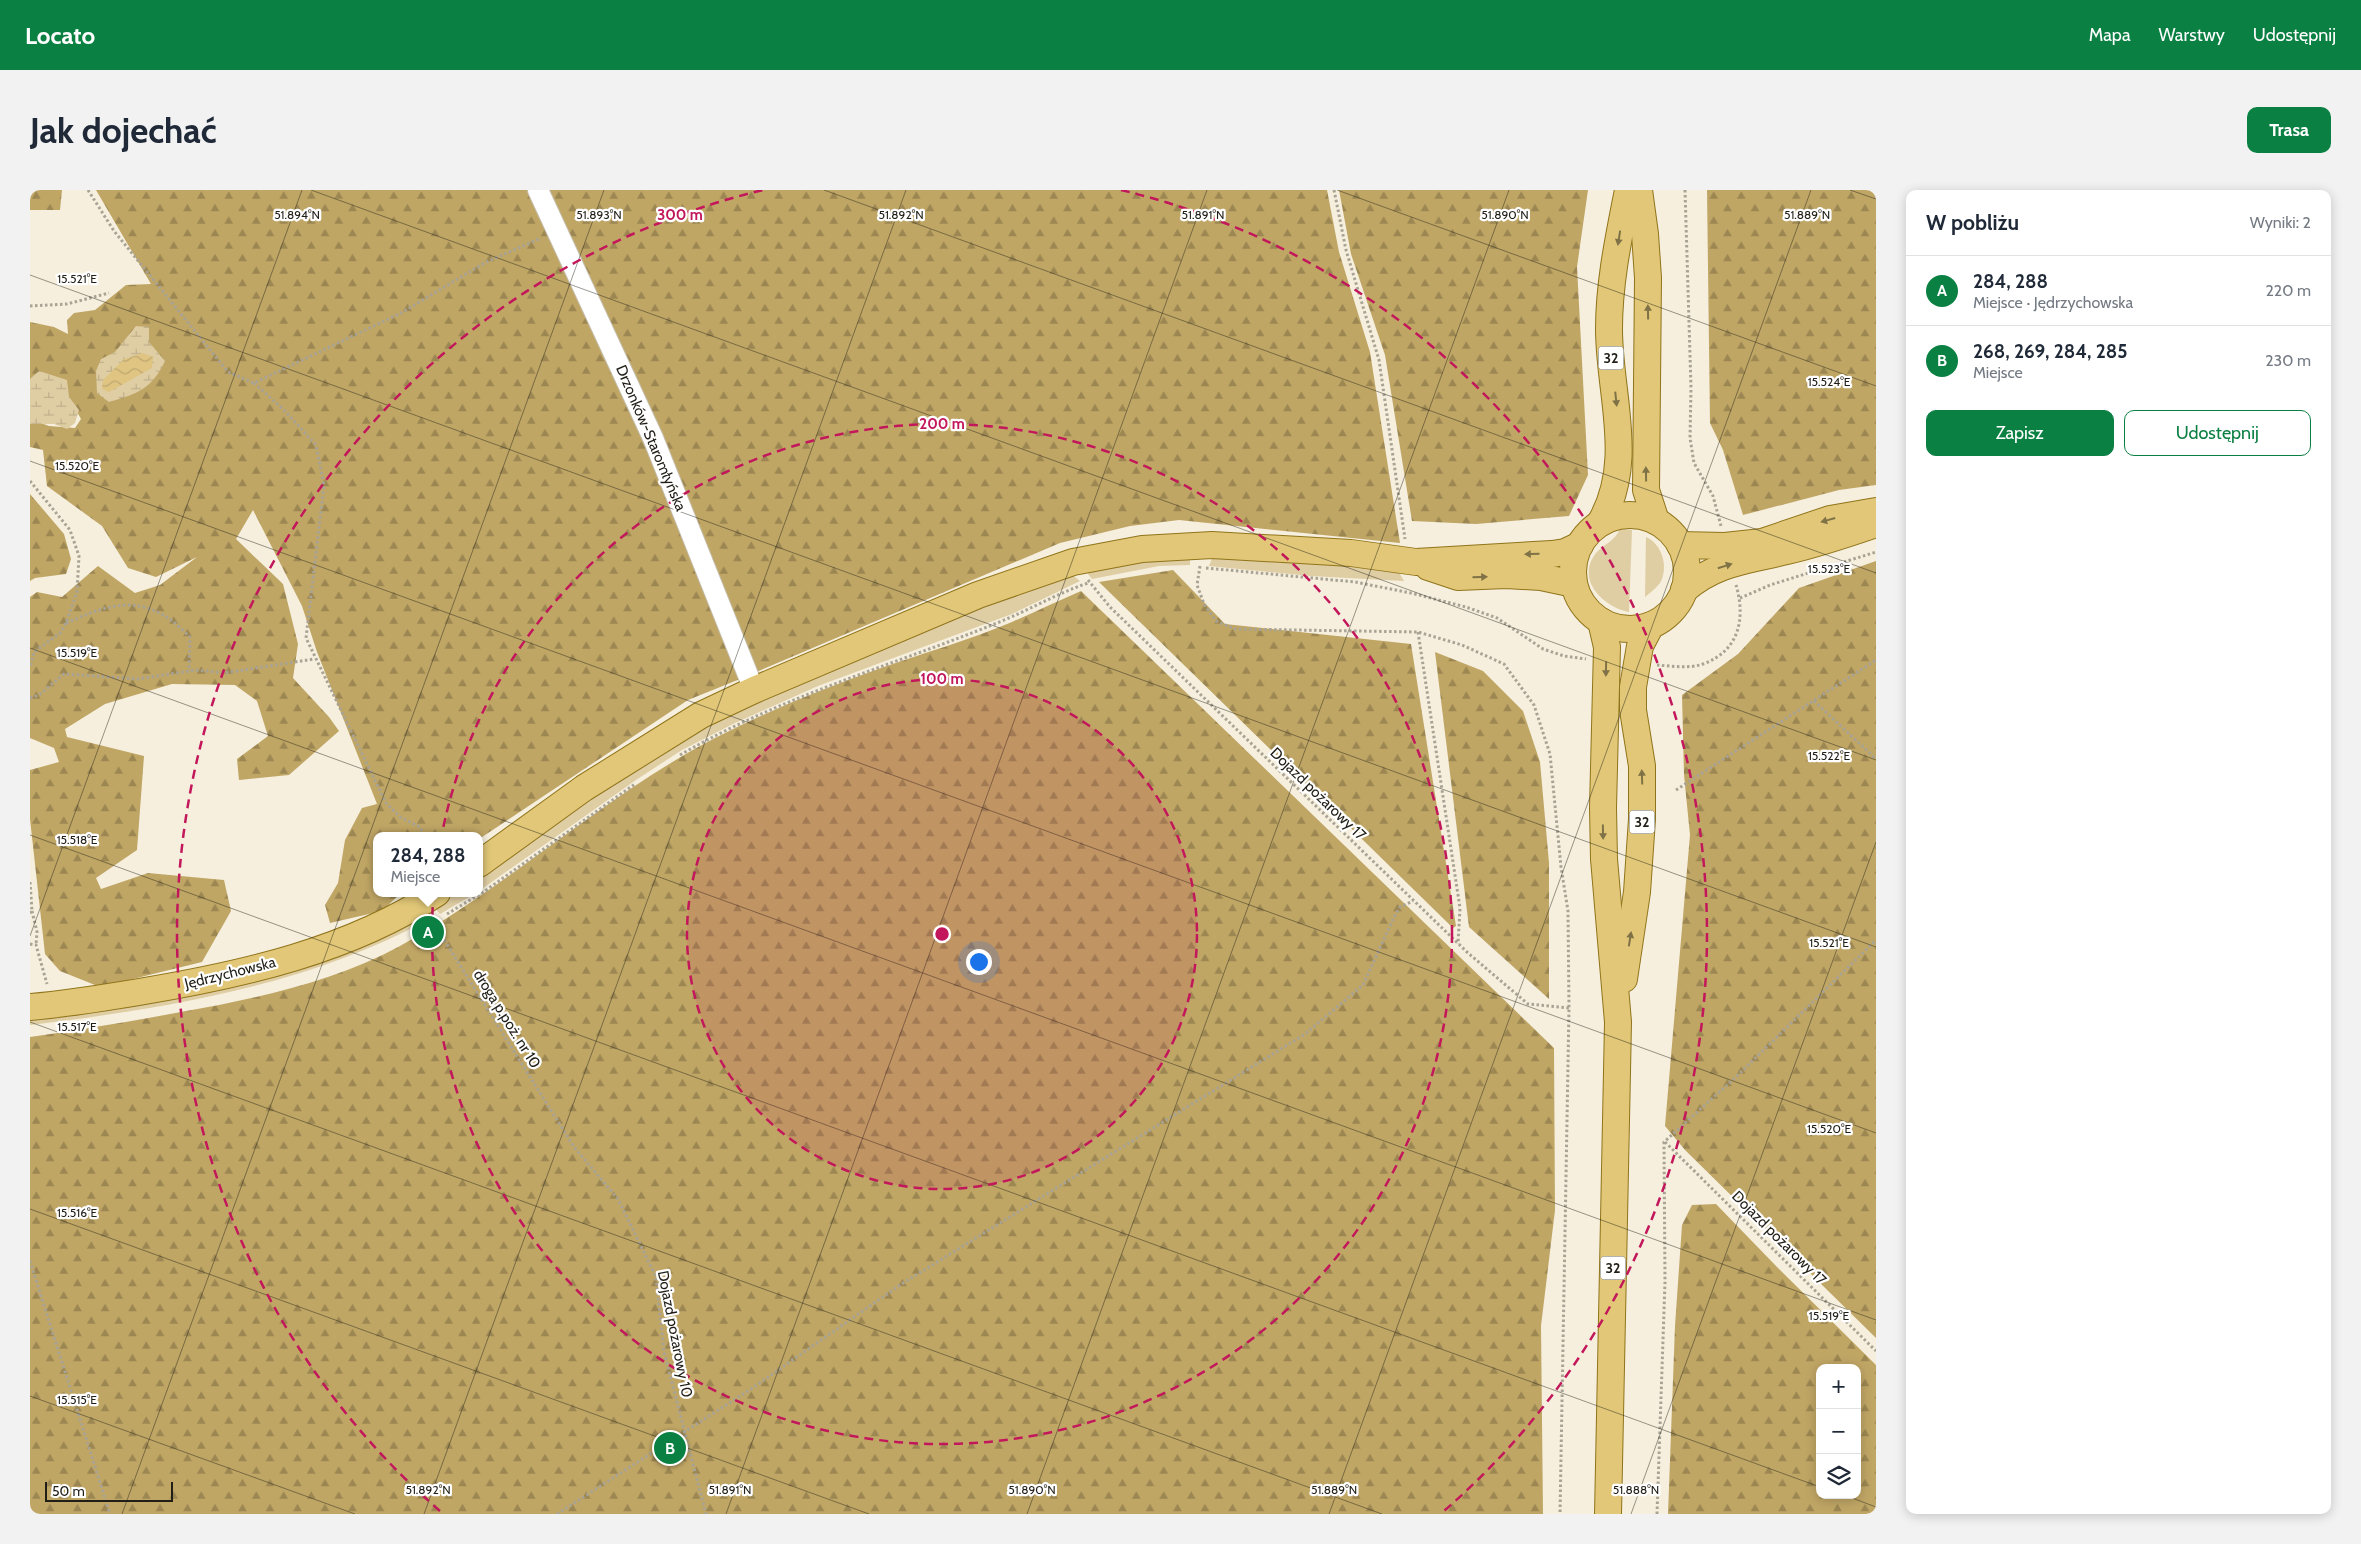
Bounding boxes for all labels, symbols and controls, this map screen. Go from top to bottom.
text: Locato [25,21,95,50]
text: Mapa [2089,24,2131,46]
text: Warstwy [2159,24,2225,46]
text: Udostępnij [2253,24,2336,46]
button: Trasa [2247,107,2331,153]
text: Jak dojechać [30,109,217,152]
text: 300 m [657,206,703,224]
text: 51.894°N [274,207,320,222]
text: 51.893°N [576,207,622,222]
text: 51.892°N [878,207,924,222]
text: 51.891°N [1182,207,1224,222]
text: 51.890°N [1481,207,1529,222]
text: 51.889°N [1784,207,1830,222]
text: W pobliżu [1926,210,2019,235]
text: Wyniki: 2 [2250,213,2311,232]
one-way arrow [1615,230,1623,246]
text: 284, 288 [1973,270,2048,293]
text: 15.521°E [57,271,97,286]
text: A [1937,281,1947,300]
text: 220 m [2265,281,2311,300]
text: Miejsce · Jędrzychowska [1973,293,2133,312]
one-way arrow [1644,304,1652,320]
text: 268, 269, 284, 285 [1973,340,2127,363]
road number: 32 [1598,346,1624,370]
text: B [1937,351,1947,370]
text: 230 m [2265,351,2311,370]
street label: Drzonków-Staromłyńska [612,362,690,514]
text: Miejsce [1973,363,2023,382]
text: 15.524°E [1808,374,1851,389]
one-way arrow [1612,392,1620,408]
button: Zapisz [1926,410,2114,456]
button: Udostępnij [2124,410,2311,456]
text: 200 m [919,415,965,433]
text: 15.520°E [55,458,99,473]
one-way arrow [1642,466,1650,482]
one-way arrow [1820,516,1835,524]
one-way arrow [1524,551,1540,559]
text: 15.523°E [1808,561,1851,576]
one-way arrow [1718,562,1733,569]
one-way arrow [1472,573,1488,581]
text: 15.519°E [57,645,97,660]
one-way arrow [1602,662,1610,678]
text: 100 m [920,670,964,688]
street label: Dojazd pożarowy 17 [1266,744,1370,845]
text: 15.522°E [1808,748,1850,763]
one-way arrow [1638,769,1646,785]
road number: 32 [1630,810,1654,834]
one-way arrow [1599,824,1607,840]
text: 15.518°E [57,832,98,847]
popup [373,832,483,897]
text: 284, 288 [390,844,466,867]
text: Miejsce [390,867,440,886]
pin: A [412,913,444,951]
centre of rings [933,925,951,943]
one-way arrow [1627,931,1635,947]
text: 15.521°E [1809,935,1849,950]
your location [966,949,992,975]
street label: Jędrzychowska [182,953,278,993]
street label: droga p.poż. nr 10 [470,966,544,1072]
text: 15.517°E [57,1019,97,1034]
text: 15.520°E [1807,1121,1851,1136]
street label: Dojazd pożarowy 17 [1728,1187,1830,1289]
text: 15.516°E [57,1205,97,1220]
road number: 32 [1600,1256,1626,1280]
street label: Dojazd pożarowy 10 [654,1269,696,1399]
text: 15.519°E [1809,1308,1849,1323]
map controls [1816,1364,1861,1499]
button: + [1816,1364,1861,1409]
text: 15.515°E [57,1392,97,1407]
button: − [1816,1409,1861,1454]
pin: B [654,1429,686,1467]
button: layers [1816,1454,1861,1499]
scale bar [45,1479,172,1502]
text: 50 m [52,1482,85,1500]
text: 51.892°N [405,1482,451,1497]
text: 51.891°N [709,1482,751,1497]
text: 51.890°N [1008,1482,1056,1497]
text: 51.889°N [1311,1482,1357,1497]
text: 51.888°N [1613,1482,1659,1497]

